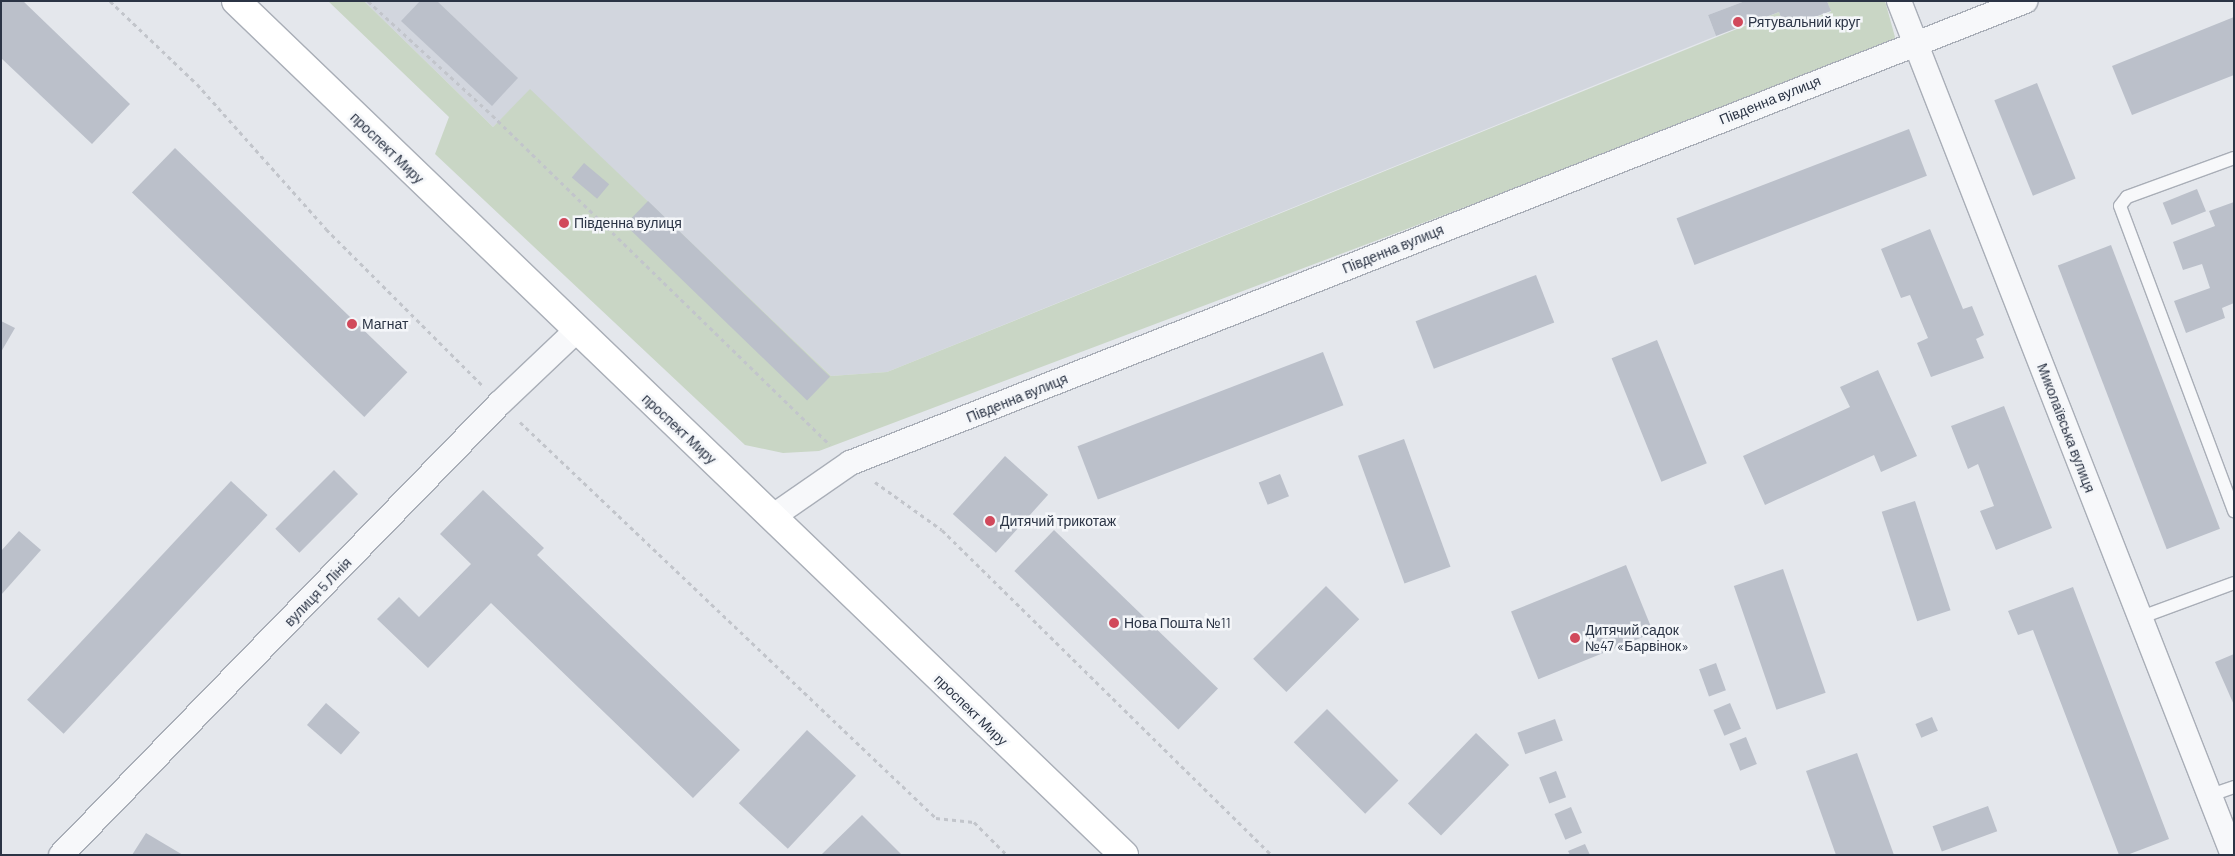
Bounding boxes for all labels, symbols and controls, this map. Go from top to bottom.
place label: Рятувальний круг [1748,14,1861,30]
marker: Рятувальний круг [1732,16,1744,28]
street label: Південна вулиця [1717,72,1823,128]
street label: проспект Миру [347,109,427,187]
place label: Південна вулиця [574,215,682,231]
marker: Південна вулиця [558,217,570,229]
street label: Південна вулиця [1340,221,1446,277]
place label: Магнат [362,316,408,332]
marker: Магнат [346,318,358,330]
street label: Миколаївська вулиця [2034,361,2098,495]
street label: Південна вулиця [964,370,1070,426]
street label: проспект Миру [638,390,720,468]
place label: Дитячий трикотаж [1000,513,1116,529]
marker: Дитячий трикотаж [984,515,996,527]
street label: вулиця 5 Лінія [281,554,355,630]
place label: Нова Пошта №11 [1124,615,1231,631]
marker: Нова Пошта №11 [1108,617,1120,629]
place label: Дитячий садок №47 «Барвінок» [1585,622,1689,654]
marker: Дитячий садок №47 «Барвінок» [1569,632,1581,644]
street label: проспект Миру [931,671,1011,749]

